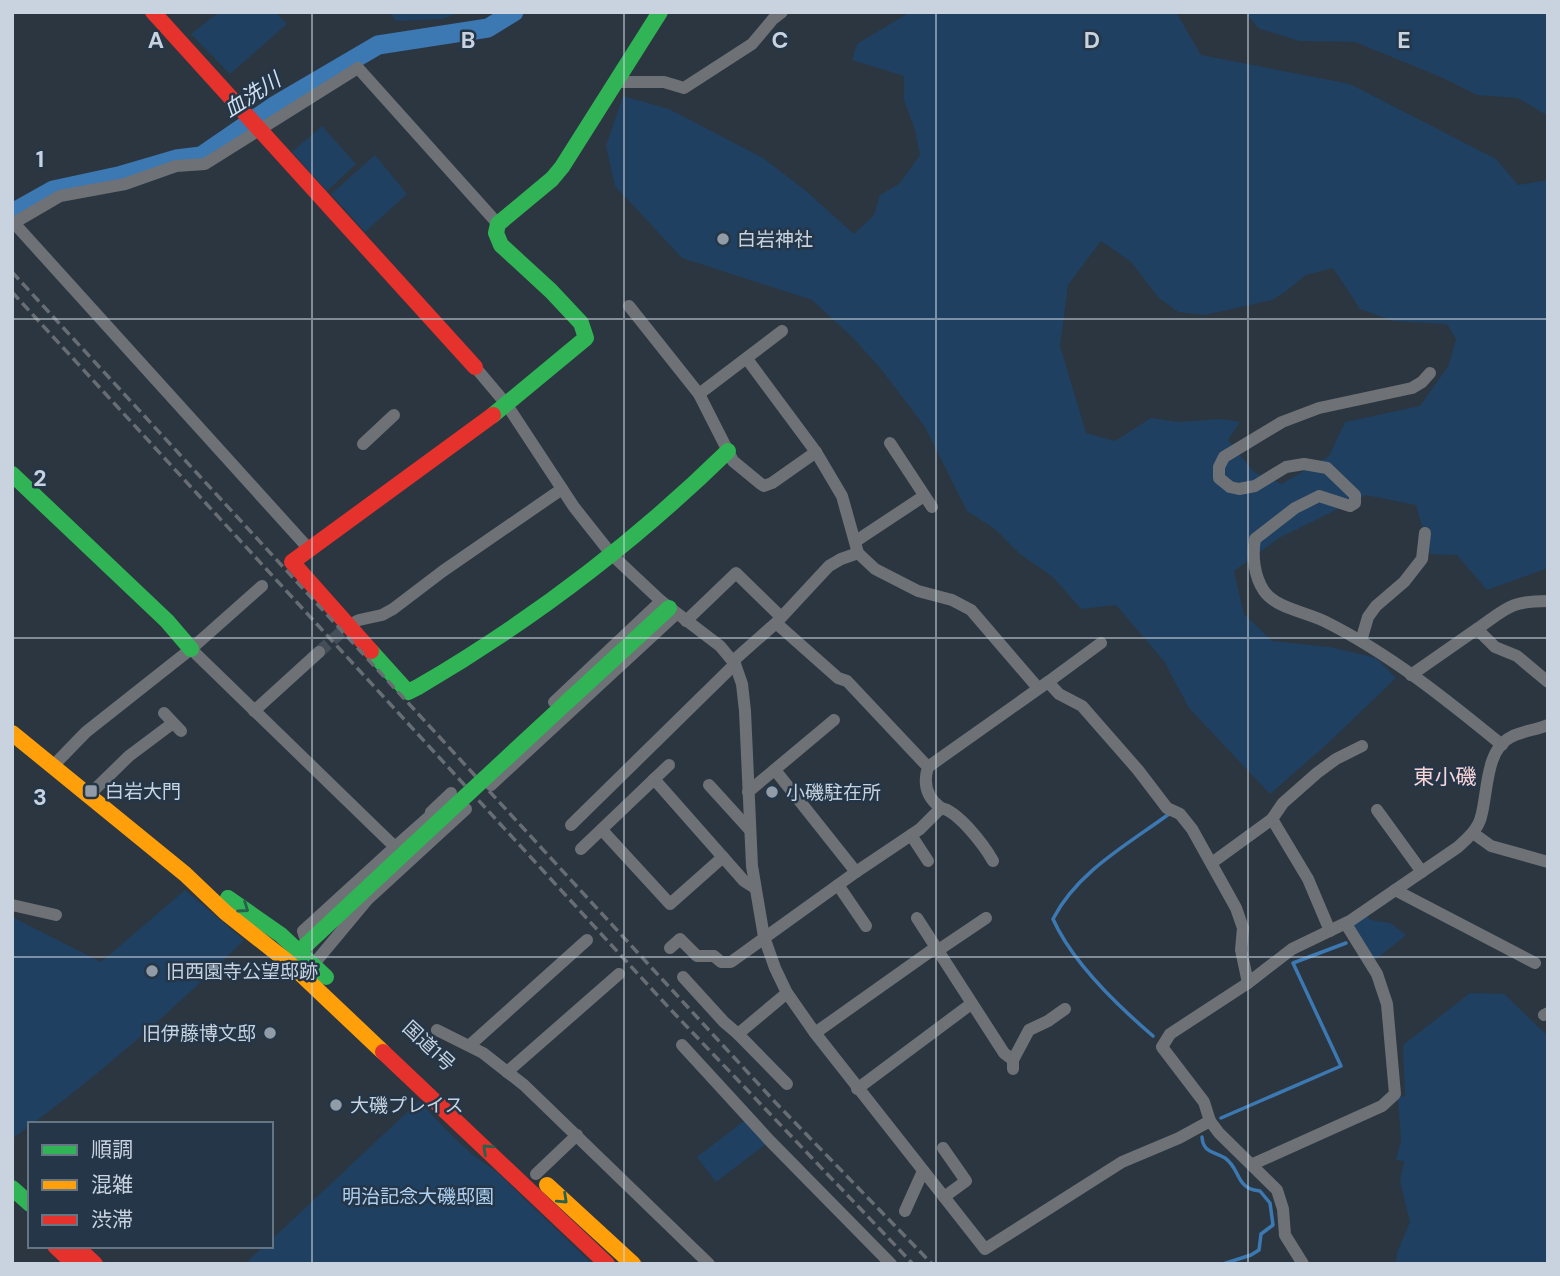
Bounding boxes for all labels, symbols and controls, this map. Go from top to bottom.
text: A [148,25,164,55]
text: B [461,25,475,55]
text: C [772,25,788,55]
text: D [1084,25,1100,55]
text: E [1397,25,1411,55]
water label: 血洗川 [218,65,288,124]
text: 1 [36,144,44,174]
place label: 白岩神社 [737,227,813,252]
marker: 白岩神社 [715,231,731,247]
text: 2 [33,463,47,493]
district label: 東小磯 [1414,763,1477,791]
place label: 白岩大門 [105,779,181,804]
place label: 小磯駐在所 [786,780,881,805]
text: 3 [33,782,47,812]
marker: 白岩大門 [83,783,99,799]
marker: 小磯駐在所 [764,784,780,800]
one-way arrow [236,900,249,912]
place label: 旧西園寺公望邸跡 [166,959,318,984]
marker: 旧西園寺公望邸跡 [144,963,160,979]
street label: 国道1号 [397,1015,461,1077]
place label: 旧伊藤博文邸 [142,1021,256,1046]
marker: 旧伊藤博文邸 [262,1025,278,1041]
place label: 大磯プレイス [350,1093,463,1118]
marker: 大磯プレイス [328,1097,344,1113]
legend [28,1122,273,1248]
text: 順調 [91,1136,133,1164]
one-way arrow [482,1145,495,1157]
text: 混雑 [91,1171,133,1199]
park label: 明治記念大磯邸園 [342,1184,494,1209]
one-way arrow [555,1191,568,1204]
text: 渋滞 [91,1206,133,1234]

